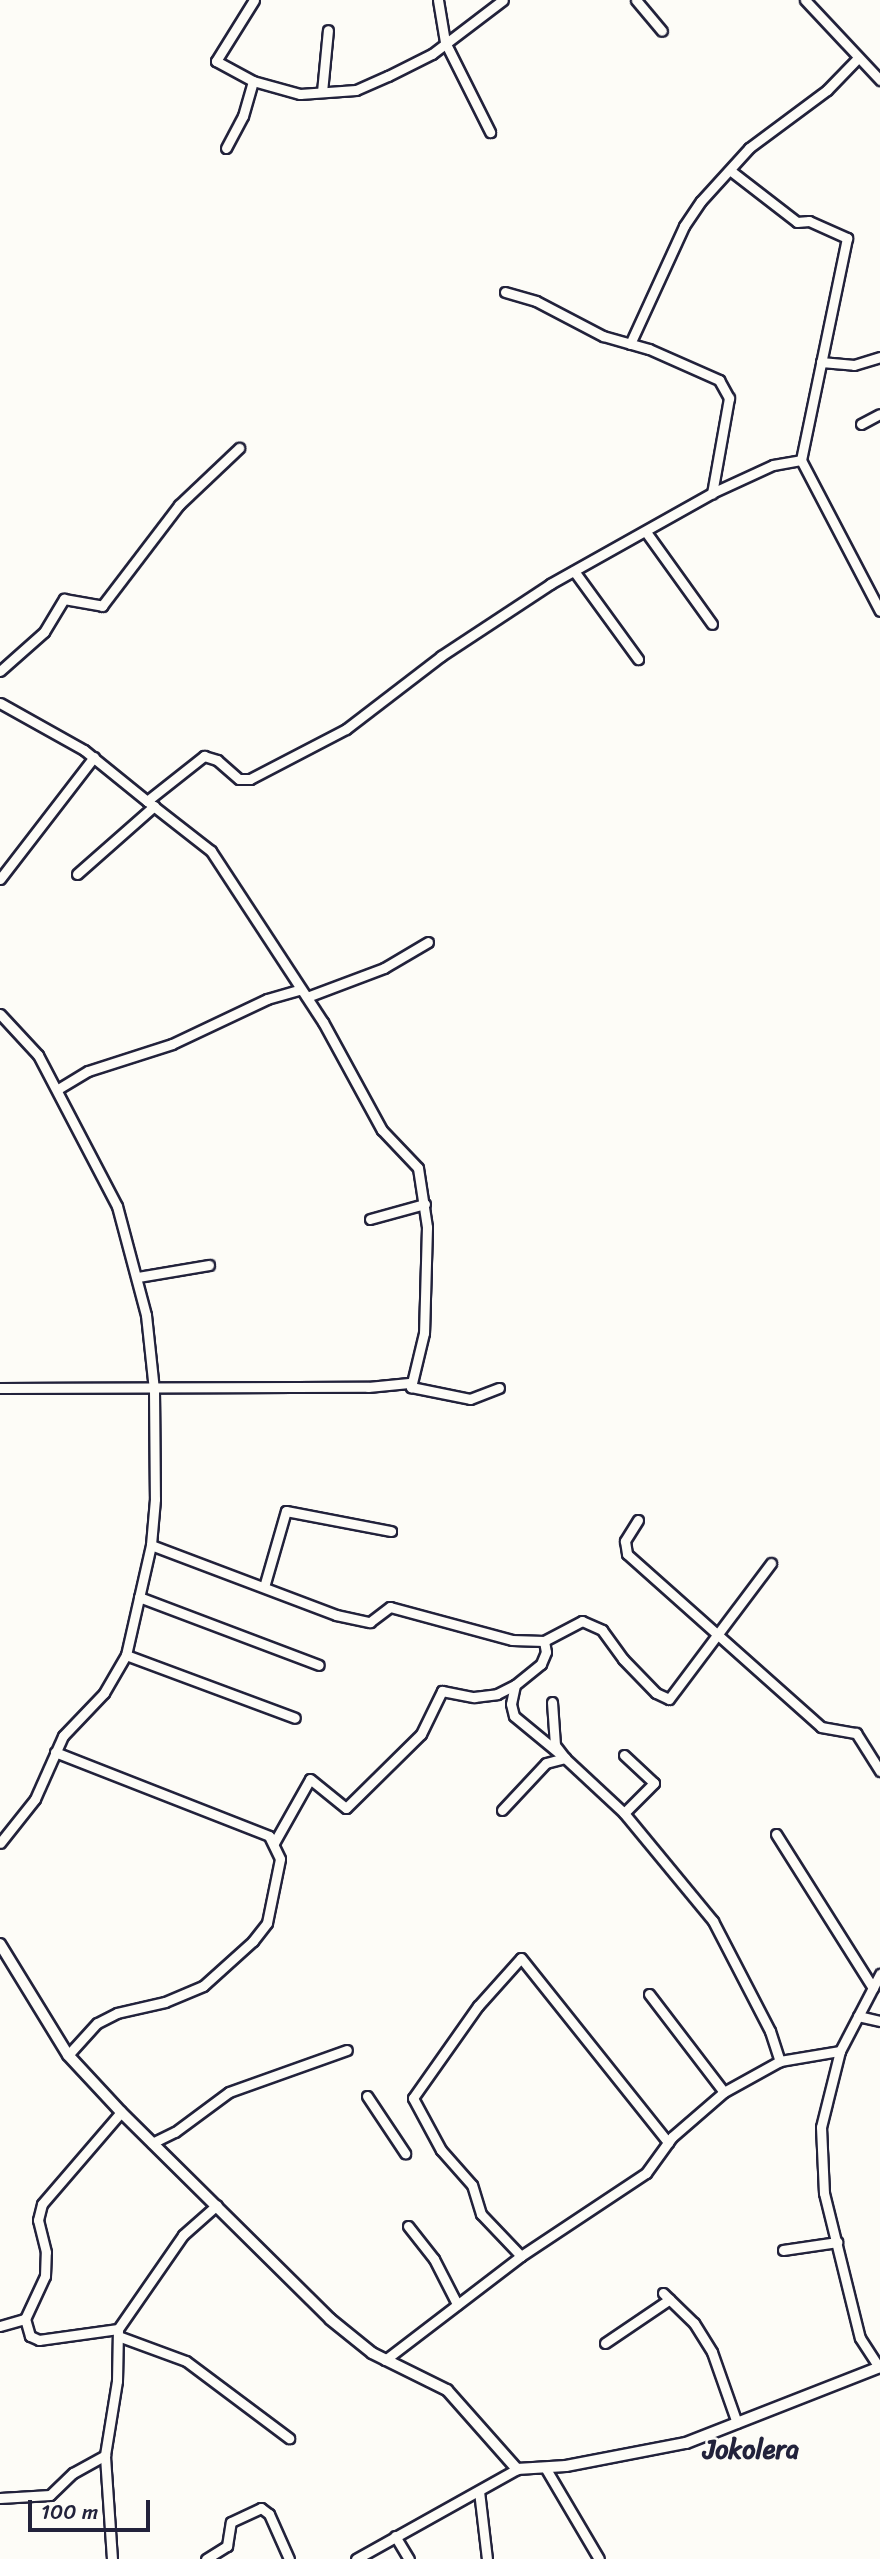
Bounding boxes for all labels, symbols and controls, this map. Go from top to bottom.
district label: Jokolera [703,2434,799,2466]
scale bar [32,2486,154,2530]
text: 100 m [41,2493,98,2531]

